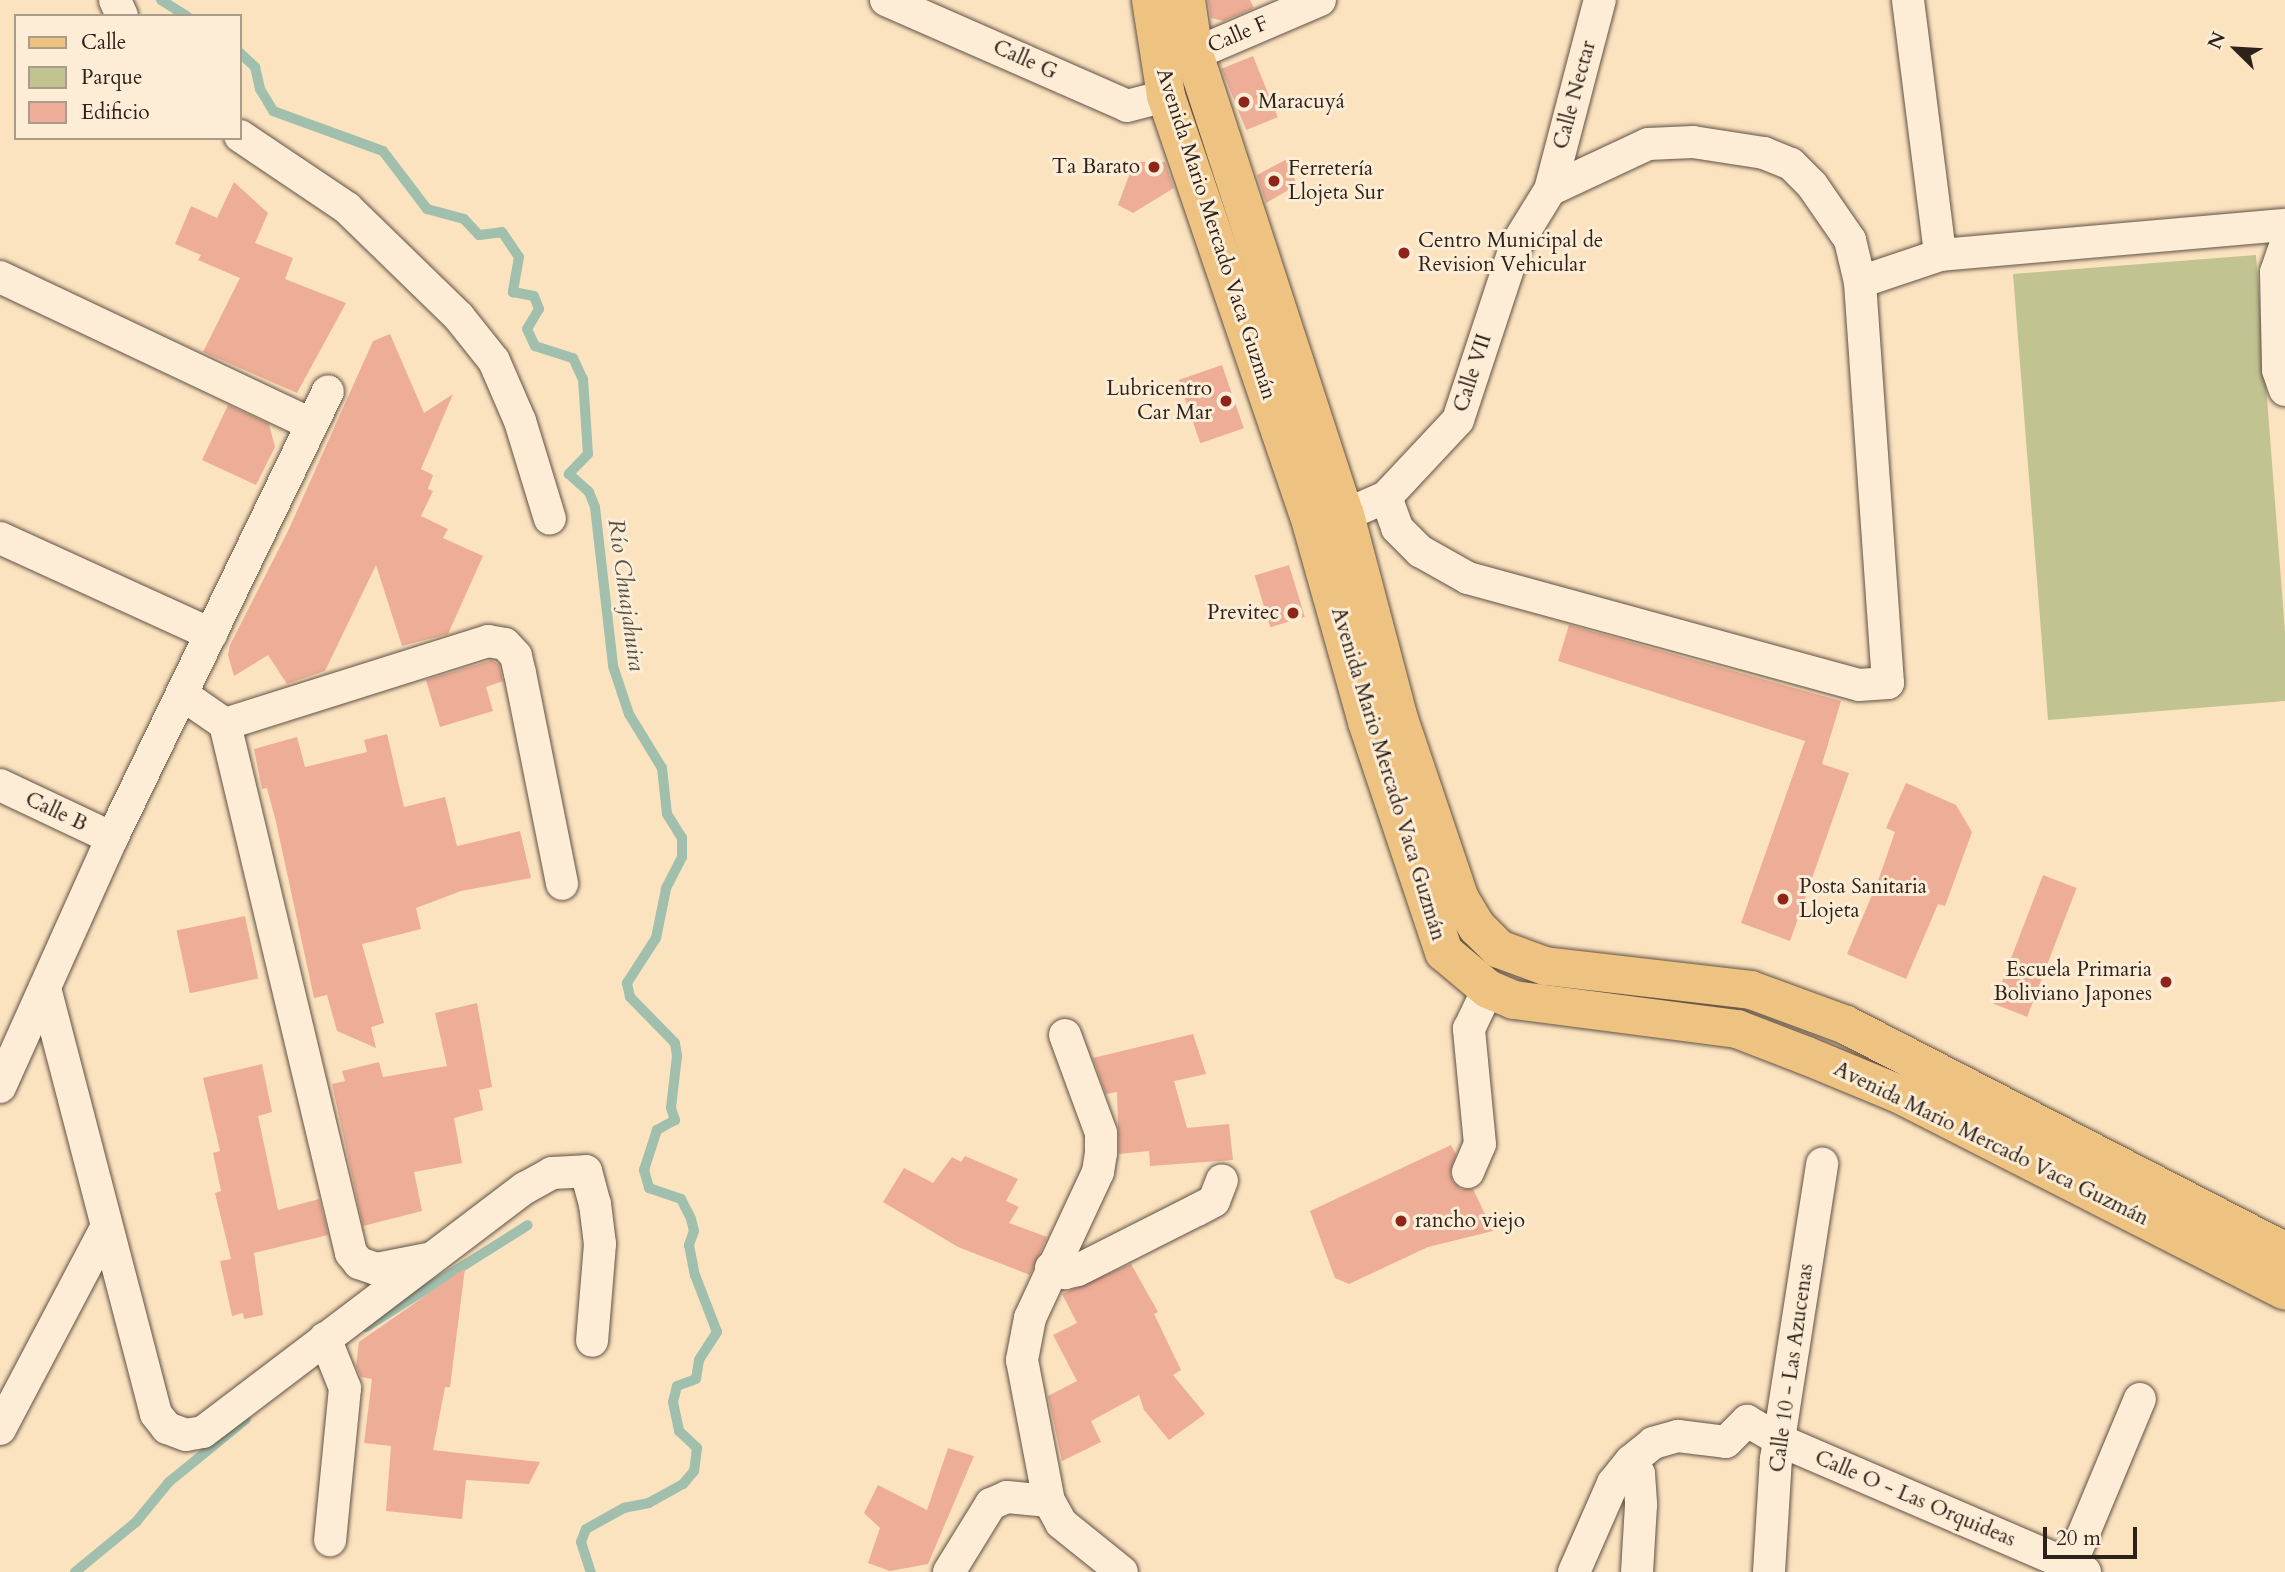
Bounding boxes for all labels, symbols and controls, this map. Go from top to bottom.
street label: Calle F [1204,11,1272,59]
legend [14,14,242,140]
north arrow [2201,14,2271,84]
text: Calle [81,28,126,57]
text: N [2202,28,2232,53]
street label: Calle G [989,35,1061,85]
street label: Calle Nectar [1548,38,1602,152]
text: Parque [81,63,142,92]
street label: Avenida Mario Mercado Vaca Guzmán [1150,65,1282,403]
place label: Maracuyá [1258,89,1345,115]
marker: Maracuyá [1236,94,1252,110]
text: Edificio [81,98,150,127]
place label: Ta Barato [1052,154,1140,180]
place label: Ferretería Llojeta Sur [1288,156,1384,206]
marker: Ta Barato [1146,159,1162,175]
marker: Ferretería Llojeta Sur [1266,173,1282,189]
place label: Centro Municipal de Revision Vehicular [1418,228,1603,278]
marker: Centro Municipal de Revision Vehicular [1396,245,1412,261]
street label: Calle VII [1449,331,1497,415]
place label: Lubricentro Car Mar [1106,376,1212,426]
marker: Lubricentro Car Mar [1218,393,1234,409]
water label: Río Chuajahuira [602,517,650,673]
place label: Previtec [1207,600,1279,626]
street label: Avenida Mario Mercado Vaca Guzmán [1325,604,1451,944]
marker: Previtec [1285,605,1301,621]
street label: Calle B [21,787,91,837]
place label: Posta Sanitaria Llojeta [1799,874,1927,924]
marker: Posta Sanitaria Llojeta [1773,889,1793,909]
place label: Escuela Primaria Boliviano Japones [1993,957,2152,1007]
marker: Escuela Primaria Boliviano Japones [2158,974,2174,990]
street label: Avenida Mario Mercado Vaca Guzmán [1829,1057,2153,1231]
place label: rancho viejo [1415,1208,1525,1234]
marker: rancho viejo [1393,1213,1409,1229]
street label: Calle 10 - Las Azucenas [1765,1262,1819,1474]
street label: Calle O - Las Orquideas [1811,1445,2019,1553]
scale bar [2047,1512,2142,1556]
text: 20 m [2056,1524,2101,1553]

